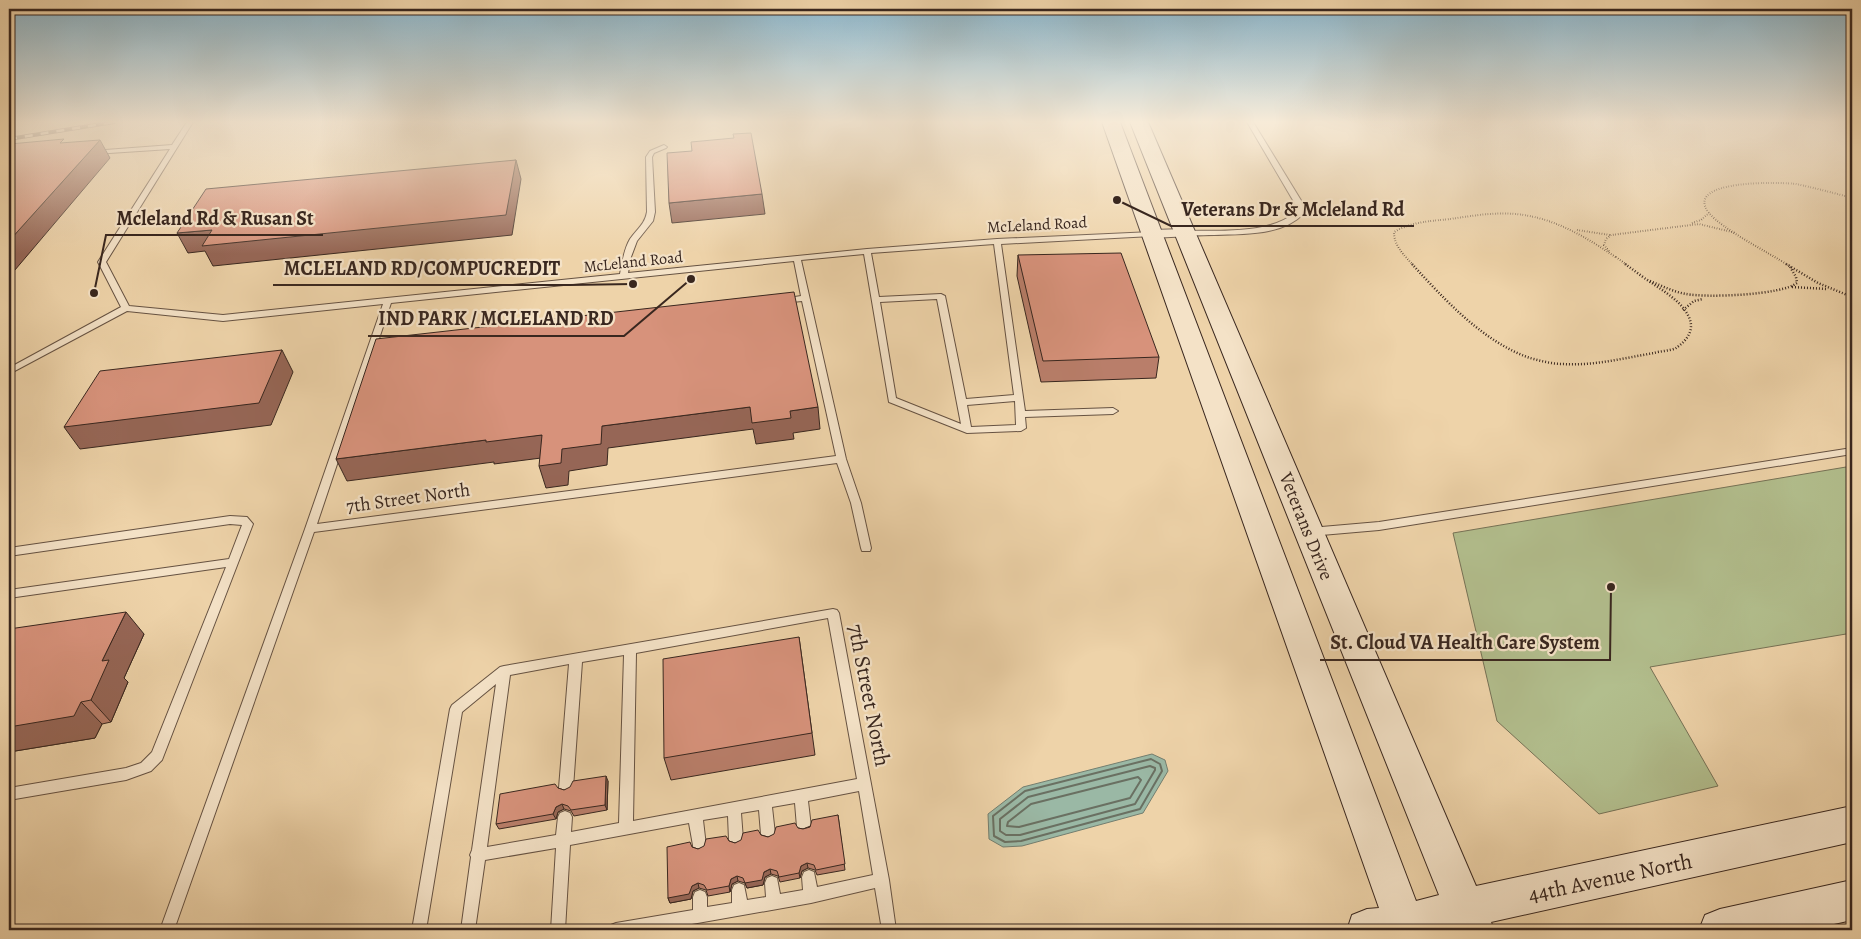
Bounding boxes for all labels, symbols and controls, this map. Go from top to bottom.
callout: Veterans Dr & Mcleland Rd [1171,191,1414,226]
text: Veterans Dr & Mcleland Rd [1181,196,1405,223]
callout: Mcleland Rd & Rusan St [106,200,323,235]
text: Mcleland Rd & Rusan St [116,205,314,232]
street label: McLeland Road [987,211,1088,239]
street label: McLeland Road [582,246,684,278]
callout: MCLELAND RD/COMPUCREDIT [273,250,570,285]
text: MCLELAND RD/COMPUCREDIT [284,255,561,282]
callout: IND PARK / MCLELAND RD [368,301,624,336]
text: IND PARK / MCLELAND RD [378,305,614,332]
street label: Veterans Drive [1272,468,1339,584]
street label: 7th Street North [344,476,472,520]
street label: 7th Street North [840,621,898,769]
callout: St. Cloud VA Health Care System [1320,625,1610,660]
text: St. Cloud VA Health Care System [1330,629,1600,656]
street label: 44th Avenue North [1525,846,1695,910]

